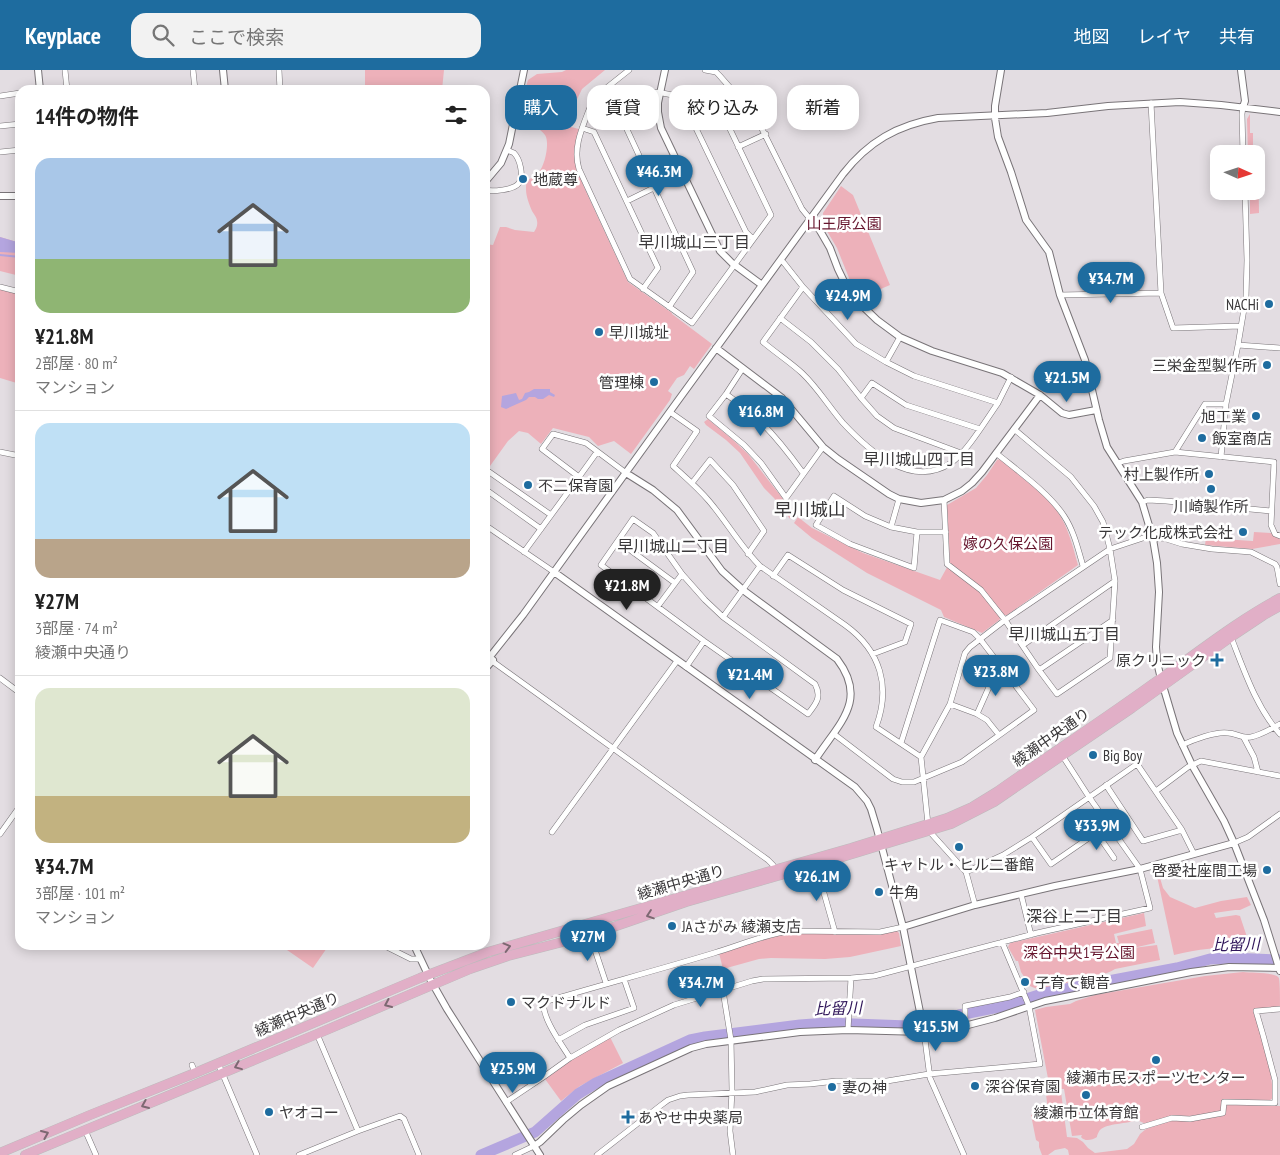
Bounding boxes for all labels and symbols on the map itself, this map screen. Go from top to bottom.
north arrow [1210,145,1265,200]
pin: ¥46.3M [618,154,700,197]
place label: 地蔵尊 [533,170,578,189]
marker: 地蔵尊 [517,173,529,185]
park label: 山王原公園 [806,214,882,233]
district label: 早川城山三丁目 [638,232,750,252]
pin: ¥34.7M [1070,262,1152,304]
pin: ¥24.9M [807,278,889,321]
place label: NACHi [1226,295,1259,314]
marker: NACHi [1263,298,1275,310]
place label: 早川城址 [609,323,669,342]
marker: 早川城址 [593,326,605,338]
place label: 三栄金型製作所 [1152,356,1257,375]
marker: 三栄金型製作所 [1261,359,1273,371]
pin: ¥21.5M [1026,360,1108,403]
place label: 管理棟 [599,373,644,392]
marker: 管理棟 [648,376,660,388]
pin: ¥16.8M [720,394,802,437]
place label: 旭工業 [1201,407,1246,426]
marker: 旭工業 [1250,410,1262,422]
place label: 飯室商店 [1212,429,1272,448]
marker: 飯室商店 [1196,432,1208,444]
district label: 早川城山四丁目 [863,449,975,469]
place label: 村上製作所 [1124,465,1199,484]
marker: 村上製作所 [1203,468,1215,480]
place label: 不二保育園 [538,476,613,495]
marker: 不二保育園 [522,479,534,491]
marker: 川崎製作所 [1205,483,1217,495]
place label: 川崎製作所 [1173,497,1249,516]
district label: 早川城山 [774,498,846,521]
place label: テック化成株式会社 [1098,523,1233,542]
marker: テック化成株式会社 [1237,526,1249,538]
park label: 嫁の久保公園 [963,534,1053,553]
district label: 早川城山二丁目 [617,536,729,556]
pin: ¥21.8M [586,568,668,611]
district label: 早川城山五丁目 [1008,624,1120,644]
place label: 原クリニック [1116,651,1206,670]
marker: 原クリニック [1210,653,1224,667]
pin: ¥23.8M [955,654,1037,697]
pin: ¥21.4M [709,658,791,700]
street label: 綾瀬中央通り [1009,703,1093,771]
place label: Big Boy [1103,746,1142,765]
marker: Big Boy [1087,749,1099,761]
pin: ¥33.9M [1056,808,1138,851]
marker: キャトル・ヒル二番館 [953,841,965,853]
place label: キャトル・ヒル二番館 [884,855,1034,874]
street label: 綾瀬中央通り [635,860,727,904]
pin: ¥26.1M [776,860,858,902]
place label: 啓愛社座間工場 [1152,861,1257,880]
marker: 啓愛社座間工場 [1261,864,1273,876]
place label: 牛角 [889,883,919,902]
marker: 牛角 [873,886,885,898]
district label: 深谷上二丁目 [1026,906,1122,926]
one-way arrow [646,909,655,919]
place label: JAさがみ 綾瀬支店 [681,917,801,936]
pin: ¥27M [558,920,618,962]
marker: JAさがみ 綾瀬支店 [666,920,678,932]
water label: 比留川 [1212,934,1262,954]
one-way arrow [502,942,511,953]
park label: 深谷中央1号公園 [1023,943,1135,962]
pin: ¥34.7M [660,966,742,1008]
place label: 子育て観音 [1035,973,1110,992]
marker: 子育て観音 [1019,976,1031,988]
street label: 綾瀬中央通り [252,988,342,1040]
place label: マクドナルド [521,993,611,1012]
marker: マクドナルド [505,996,517,1008]
one-way arrow [384,997,393,1008]
water label: 比留川 [814,997,864,1019]
pin: ¥15.5M [895,1010,977,1052]
pin: ¥25.9M [472,1052,554,1094]
marker: 綾瀬市民スポーツセンター [1150,1054,1162,1066]
one-way arrow [234,1060,243,1070]
place label: 綾瀬市民スポーツセンター [1066,1068,1246,1087]
place label: 深谷保育園 [985,1077,1060,1096]
place label: 妻の神 [842,1078,887,1097]
marker: 深谷保育園 [969,1080,981,1092]
marker: 妻の神 [826,1081,838,1093]
marker: 綾瀬市立体育館 [1080,1089,1092,1101]
one-way arrow [141,1098,150,1109]
place label: ヤオコー [279,1103,339,1122]
place label: 綾瀬市立体育館 [1033,1103,1139,1122]
marker: ヤオコー [263,1106,275,1118]
place label: あやせ中央薬局 [638,1108,743,1127]
marker: あやせ中央薬局 [622,1111,634,1123]
one-way arrow [40,1130,49,1140]

